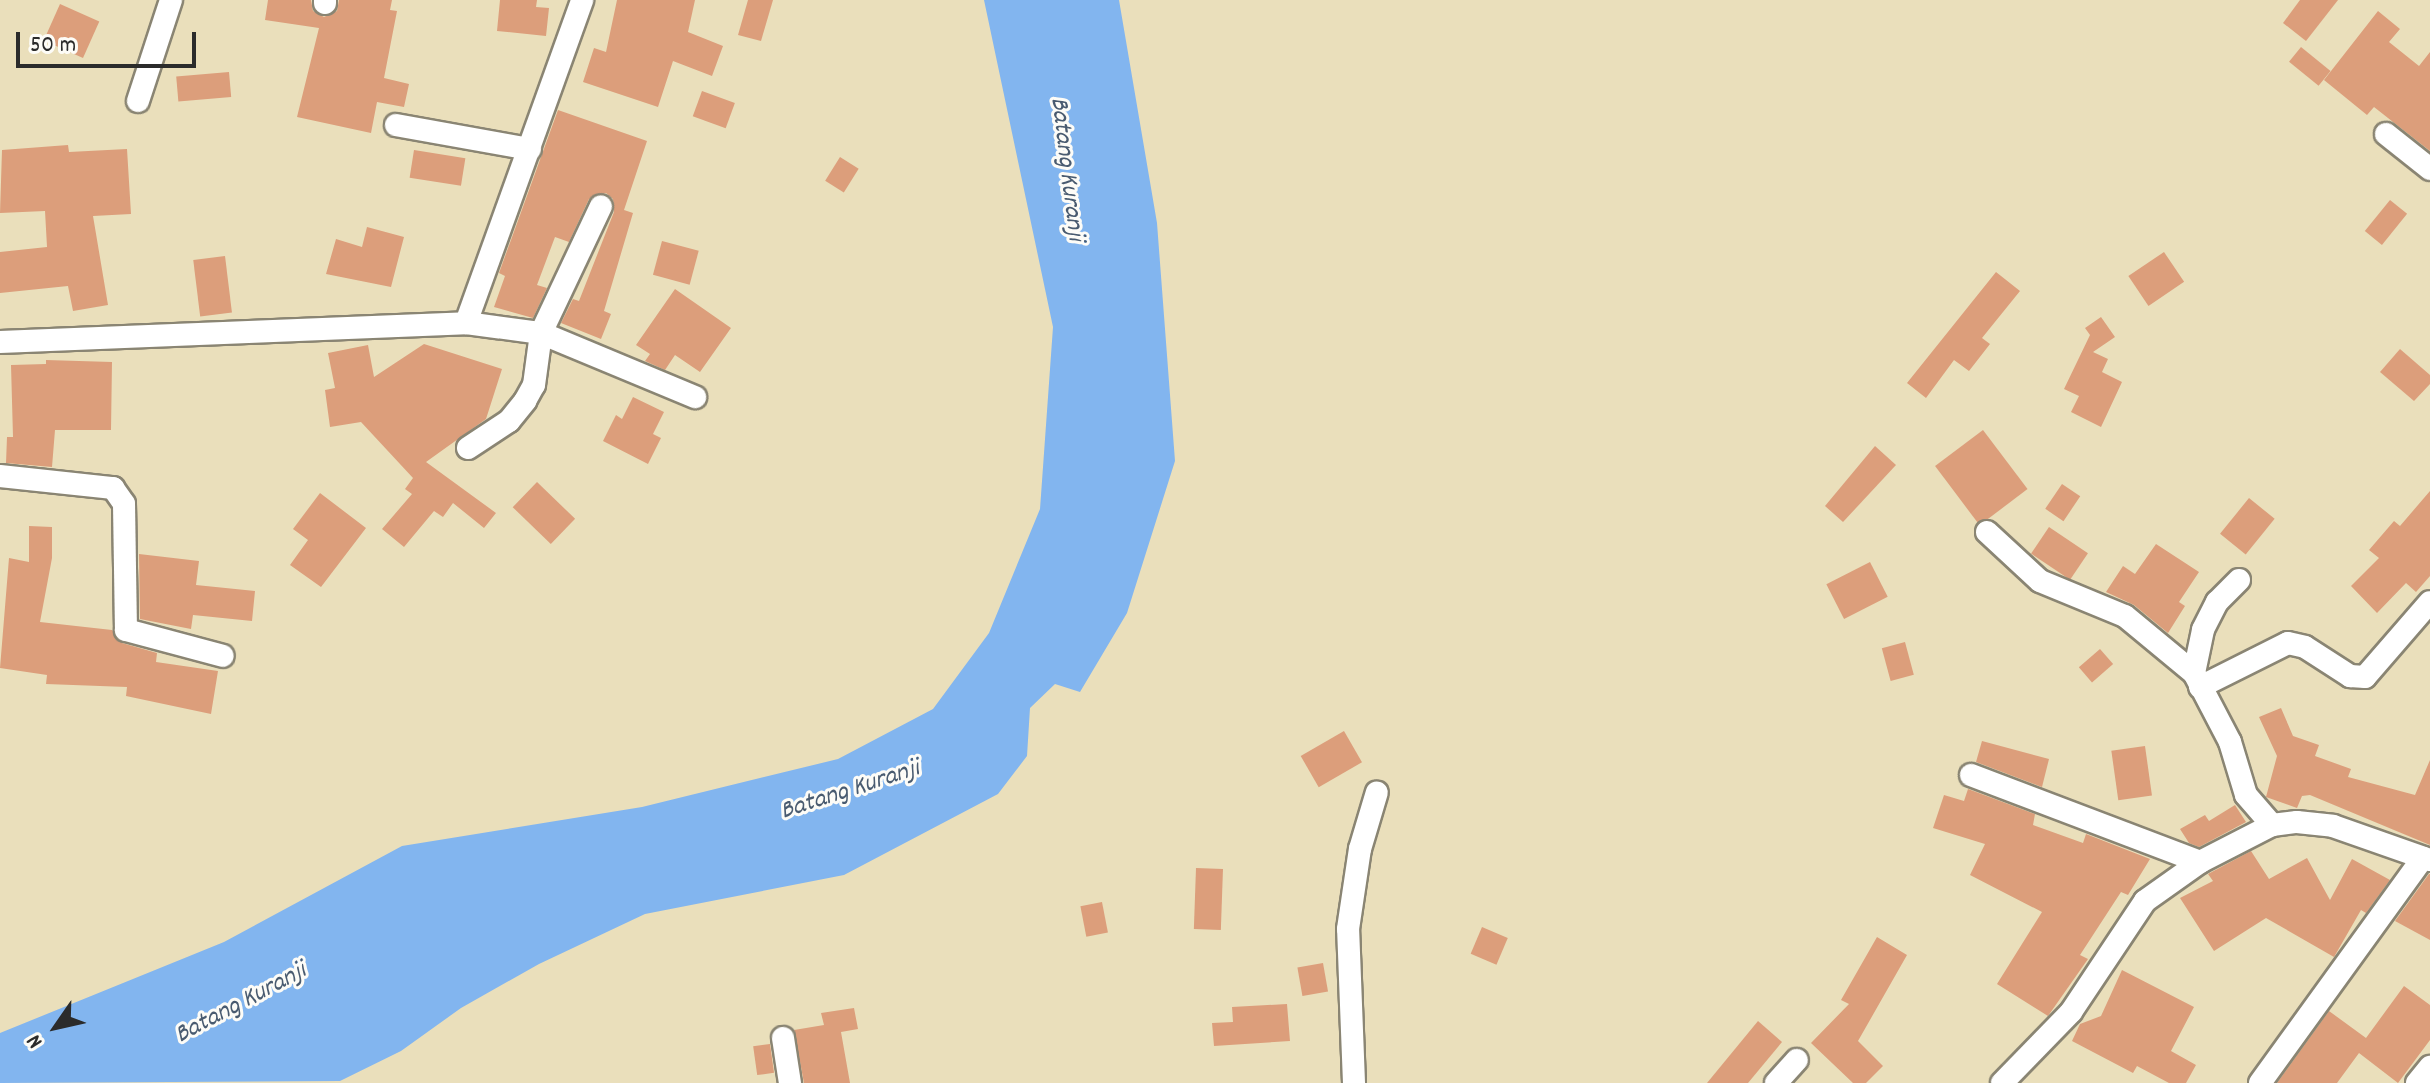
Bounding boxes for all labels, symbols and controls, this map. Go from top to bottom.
scale bar [20,16,200,66]
text: 50 m [30,29,76,63]
water label: Batang Kuranji [1042,95,1090,243]
water label: Batang Kuranji [777,754,923,828]
water label: Batang Kuranji [170,956,312,1052]
north arrow [16,987,96,1067]
text: N [20,1028,52,1054]

